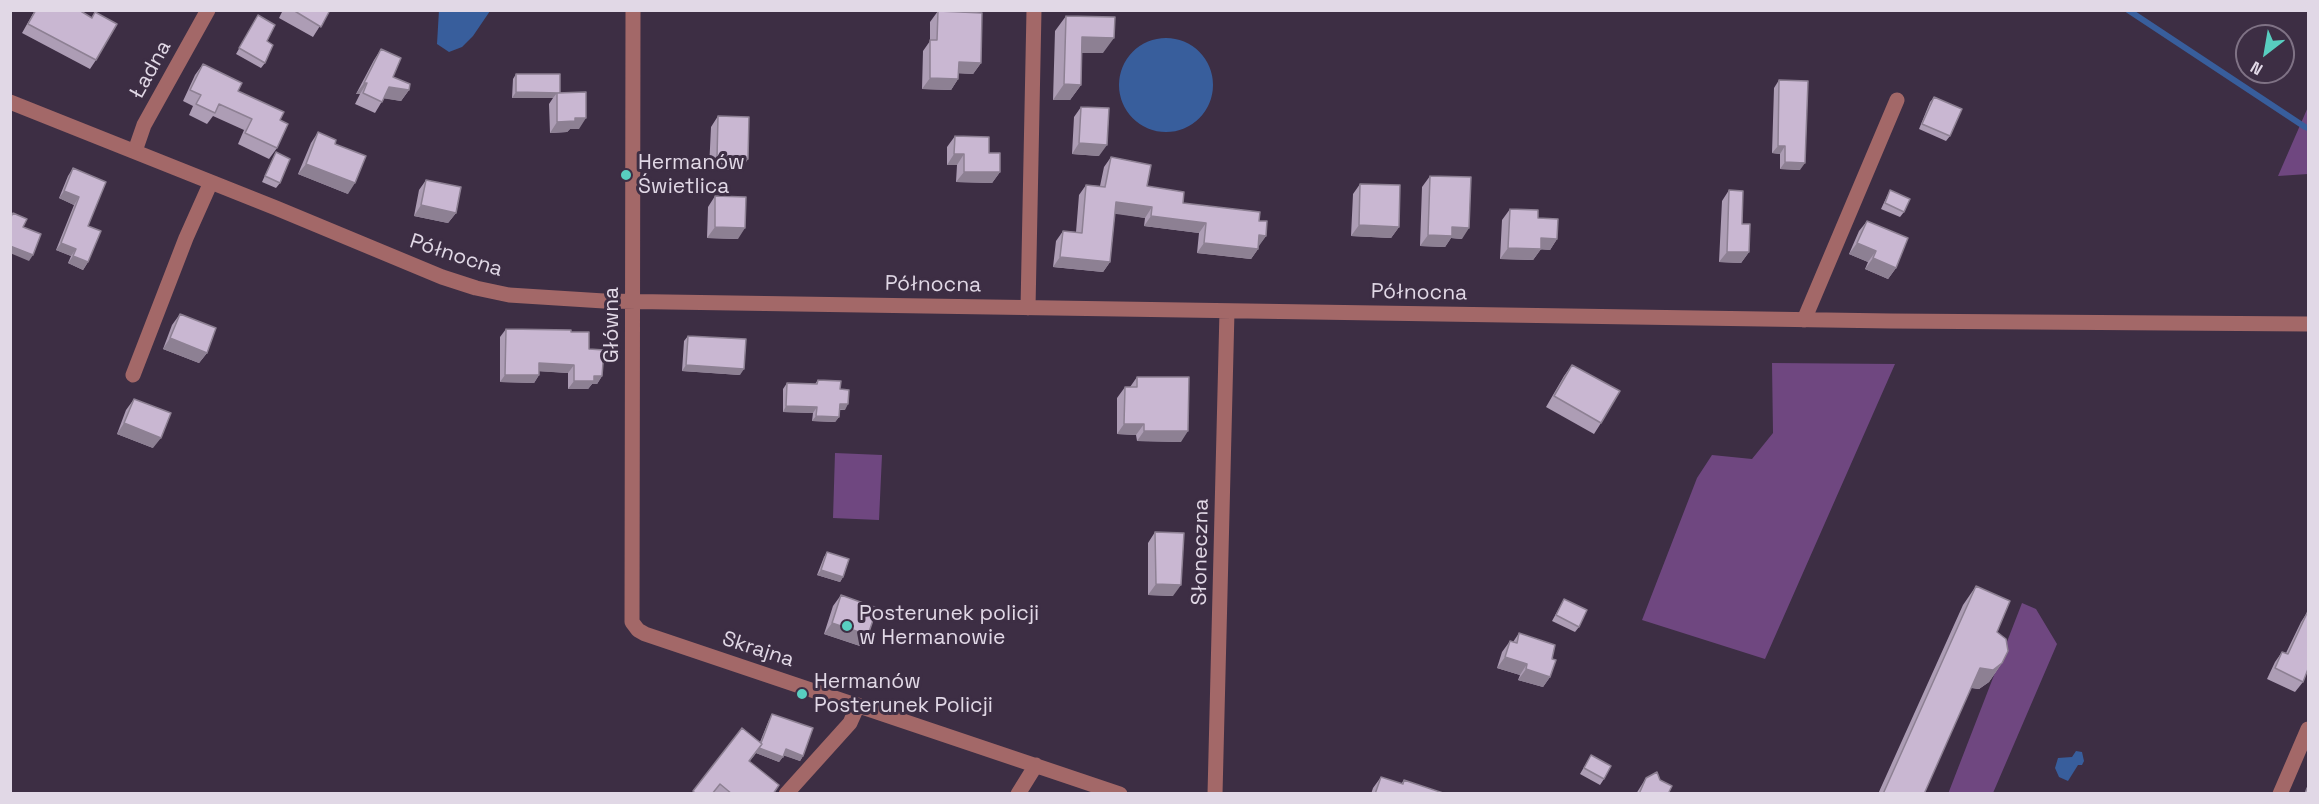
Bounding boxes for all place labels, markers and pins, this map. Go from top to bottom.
place label: Hermanów Świetlica [638,150,745,200]
marker: Hermanów Świetlica [619,168,633,182]
place label: Posterunek policji w Hermanowie [859,601,1039,651]
marker: Posterunek policji w Hermanowie [840,619,854,633]
place label: Hermanów Posterunek Policji [814,669,993,719]
marker: Hermanów Posterunek Policji [795,687,809,701]

